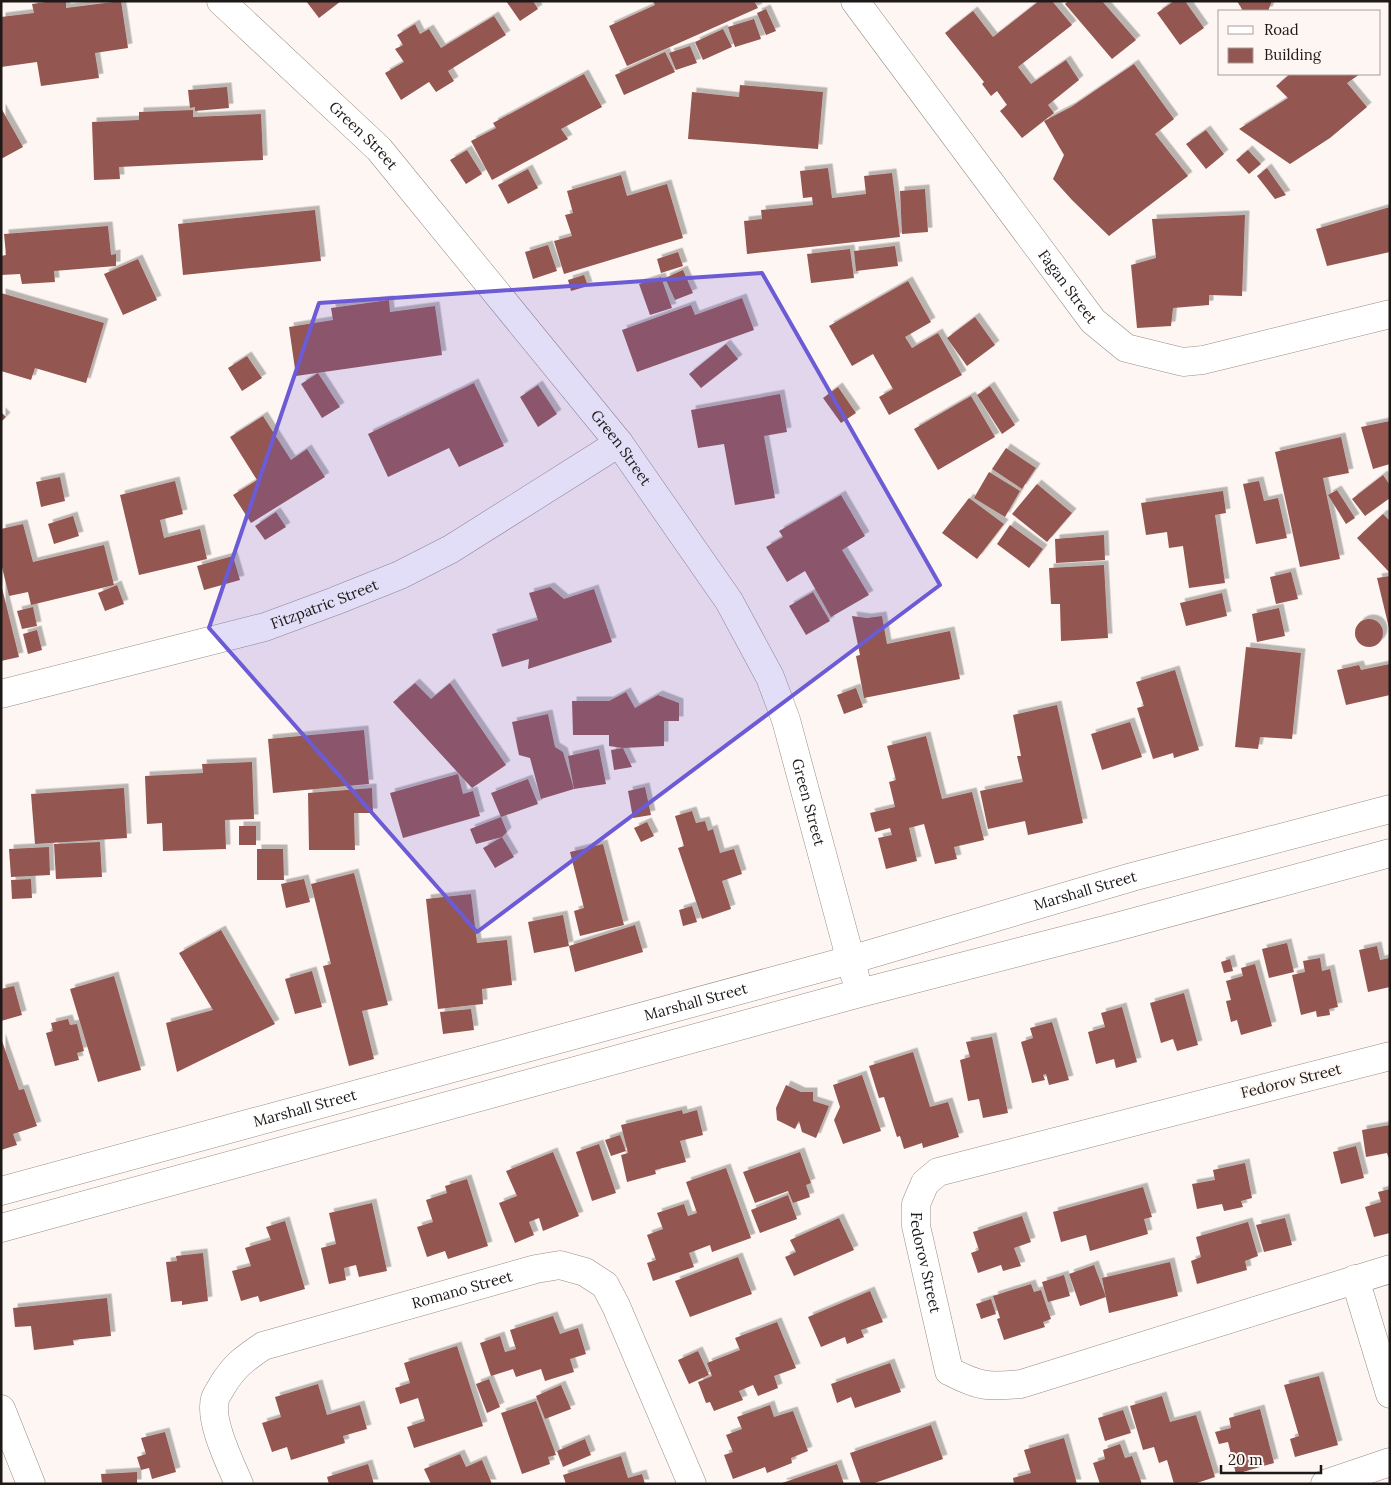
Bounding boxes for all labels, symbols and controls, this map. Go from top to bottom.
legend [1218,10,1381,75]
text: Road [1264,20,1299,39]
text: Building [1264,45,1322,64]
street label: Green Street [325,97,402,174]
street label: Fagan Street [1034,246,1102,327]
street label: Green Street [587,406,656,489]
street label: Fitzpatric Street [268,575,381,633]
street label: Green Street [788,756,830,848]
street label: Marshall Street [1031,866,1139,914]
street label: Marshall Street [642,978,750,1025]
street label: Fedorov Street [1239,1059,1343,1102]
street label: Marshall Street [251,1085,359,1131]
street label: Fedorov Street [907,1212,946,1315]
street label: Romano Street [409,1266,515,1313]
scale bar [1221,1442,1321,1474]
text: 20 m [1228,1450,1263,1469]

